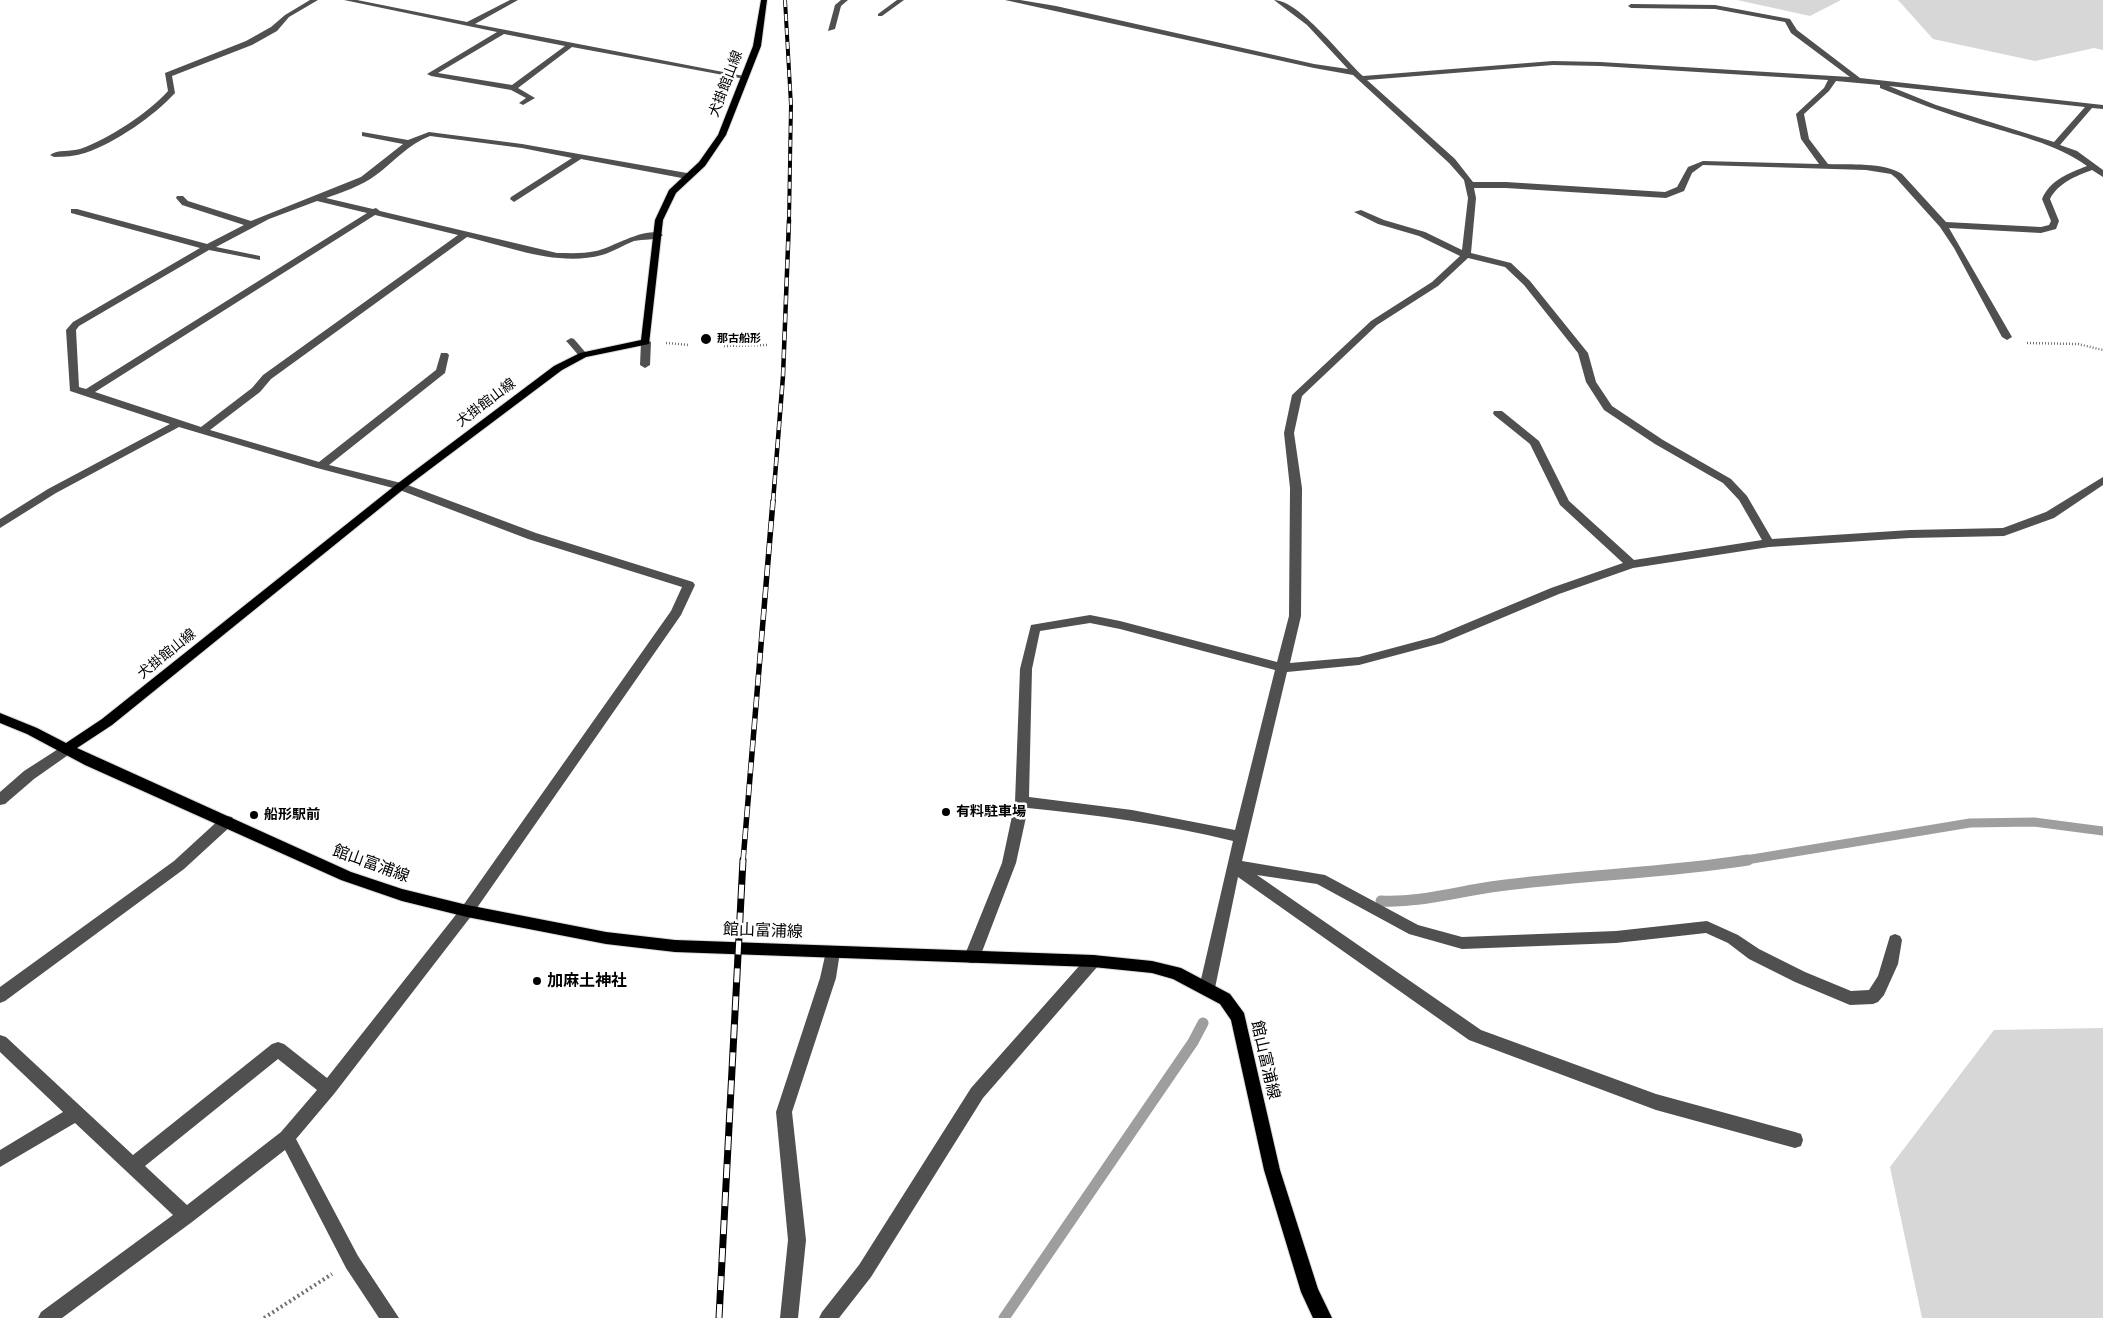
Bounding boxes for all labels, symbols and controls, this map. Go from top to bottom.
street label: 犬掛館山線 [706,48,746,120]
marker: 那古船形 [699,332,713,346]
place label: 那古船形 [717,332,761,346]
street label: 犬掛館山線 [453,375,519,431]
street label: 犬掛館山線 [135,625,199,683]
place label: 有料駐車場 [956,804,1026,820]
marker: 有料駐車場 [940,806,952,818]
place label: 船形駅前 [264,807,320,823]
marker: 船形駅前 [248,809,260,821]
street label: 館山富浦線 [330,841,412,887]
street label: 館山富浦線 [723,920,803,942]
place label: 加麻土神社 [547,971,627,991]
marker: 加麻土神社 [531,975,543,987]
street label: 館山富浦線 [1247,1019,1283,1101]

